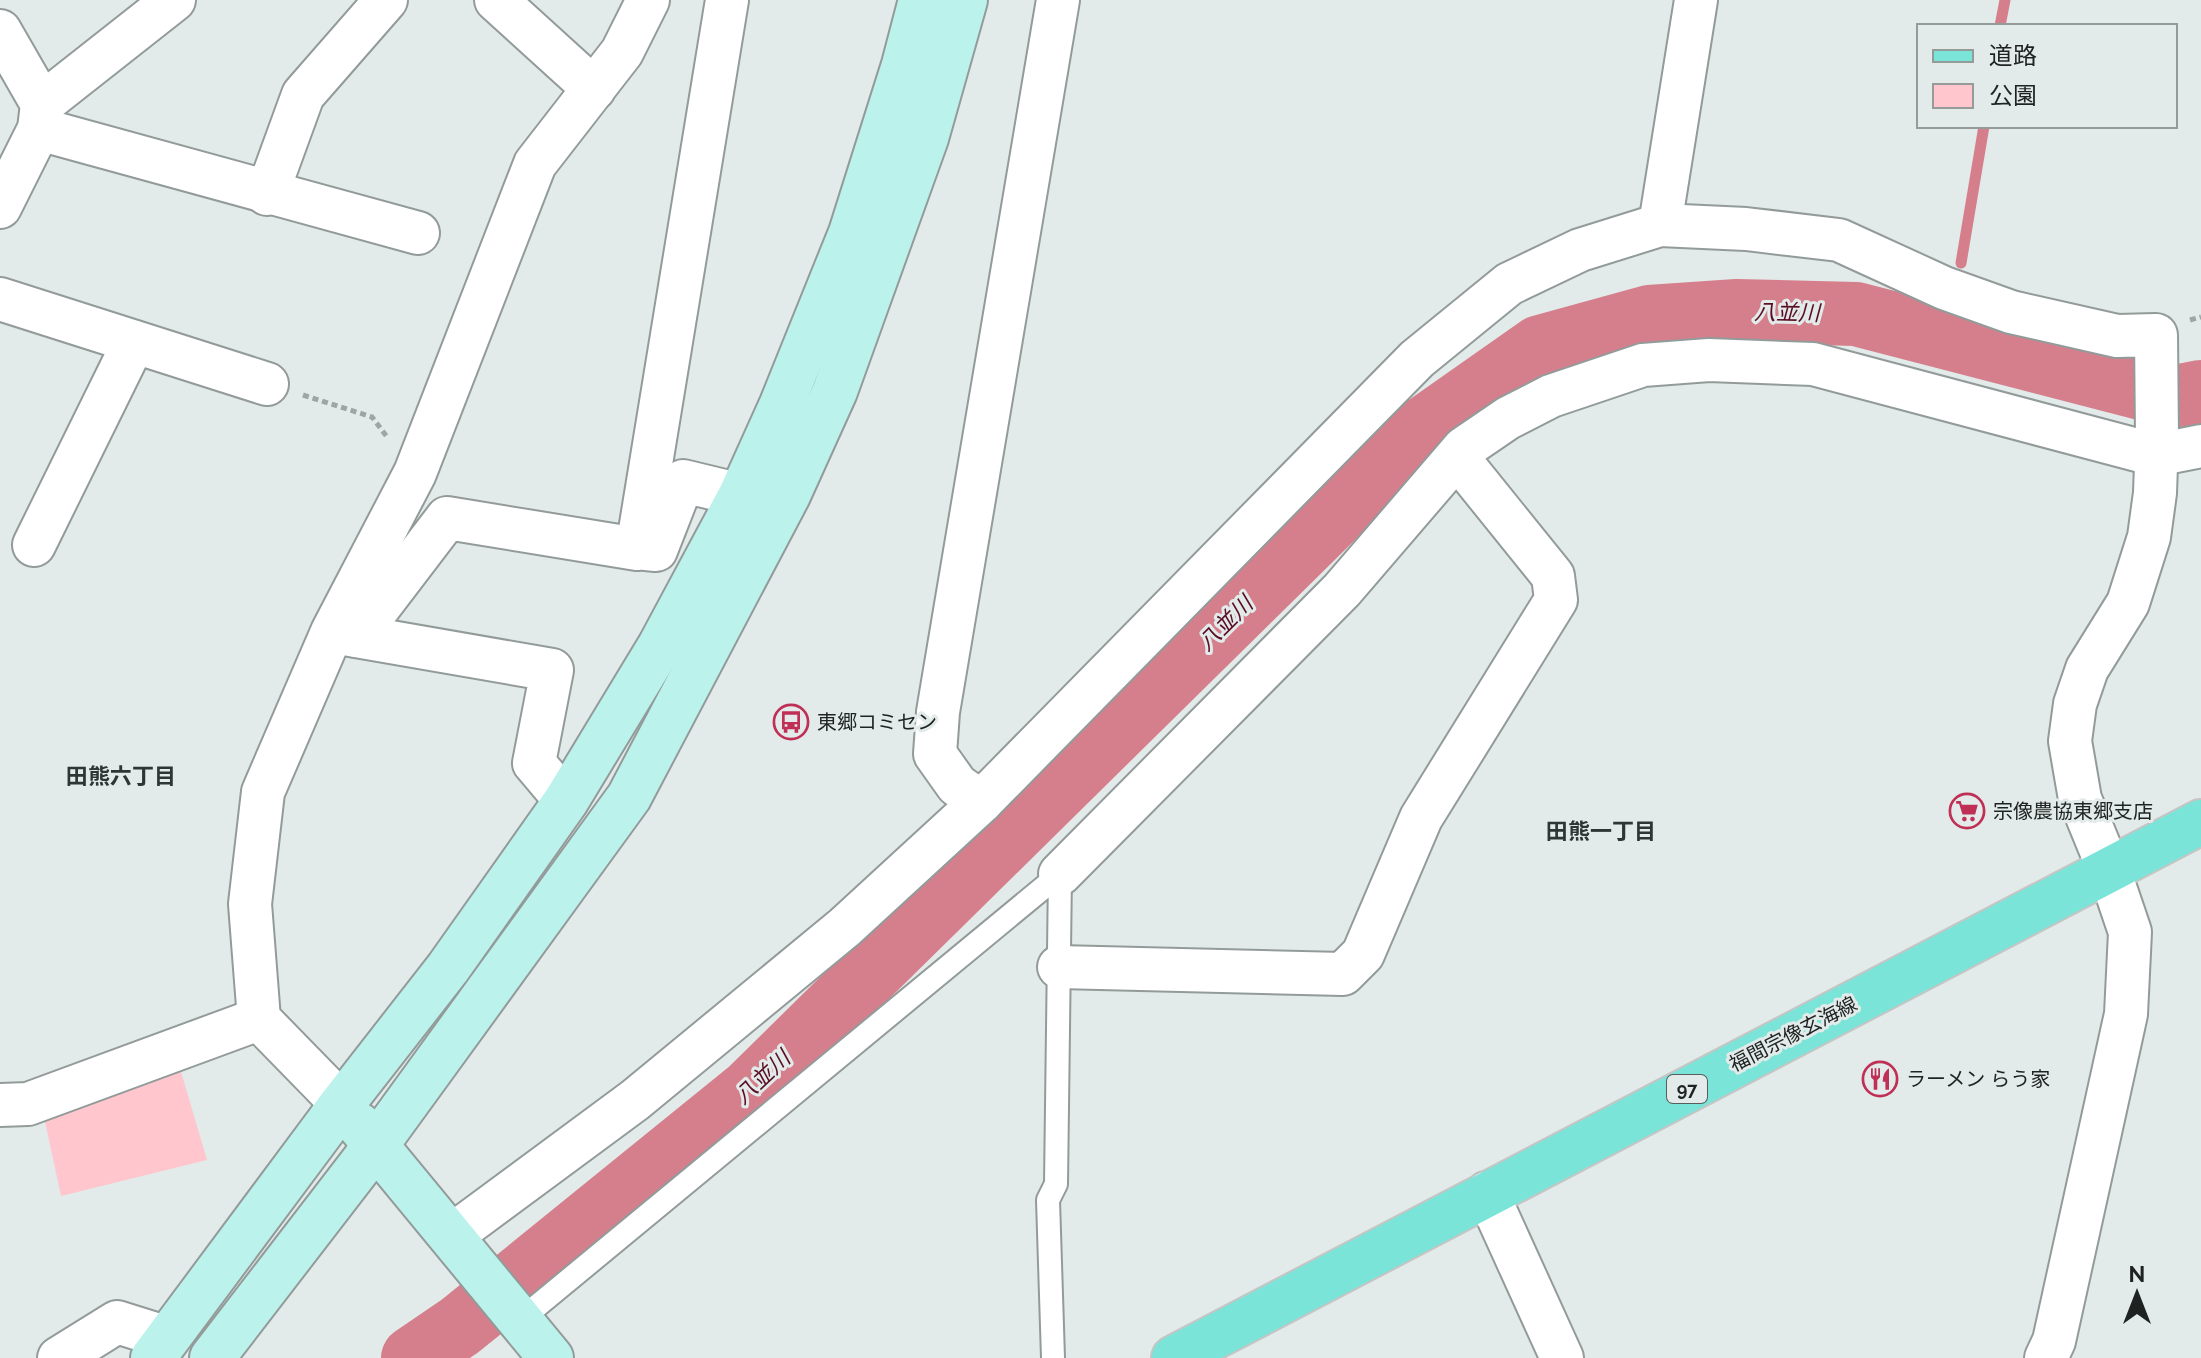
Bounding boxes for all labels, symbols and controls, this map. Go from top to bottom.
legend [1917,24,2177,128]
text: 道路 [1989,41,2037,70]
text: 公園 [1989,81,2037,110]
water label: 八並川 [1754,298,1822,326]
water label: 八並川 [1192,589,1259,656]
bus stop icon: 東郷コミセン [772,703,810,741]
place label: 東郷コミセン [817,710,937,734]
district label: 田熊六丁目 [66,763,176,789]
supermarket icon: 宗像農協東郷支店 [1948,792,1986,830]
place label: 宗像農協東郷支店 [1993,799,2153,823]
district label: 田熊一丁目 [1546,818,1656,844]
street label: 福間宗像玄海線 [1725,992,1861,1076]
water label: 八並川 [729,1044,796,1109]
restaurant icon: ラーメン らう家 [1861,1060,1899,1098]
place label: ラーメン らう家 [1906,1067,2050,1091]
road number: 97 [1667,1075,1707,1103]
north arrow [2097,1254,2177,1334]
text: N [2129,1261,2145,1287]

